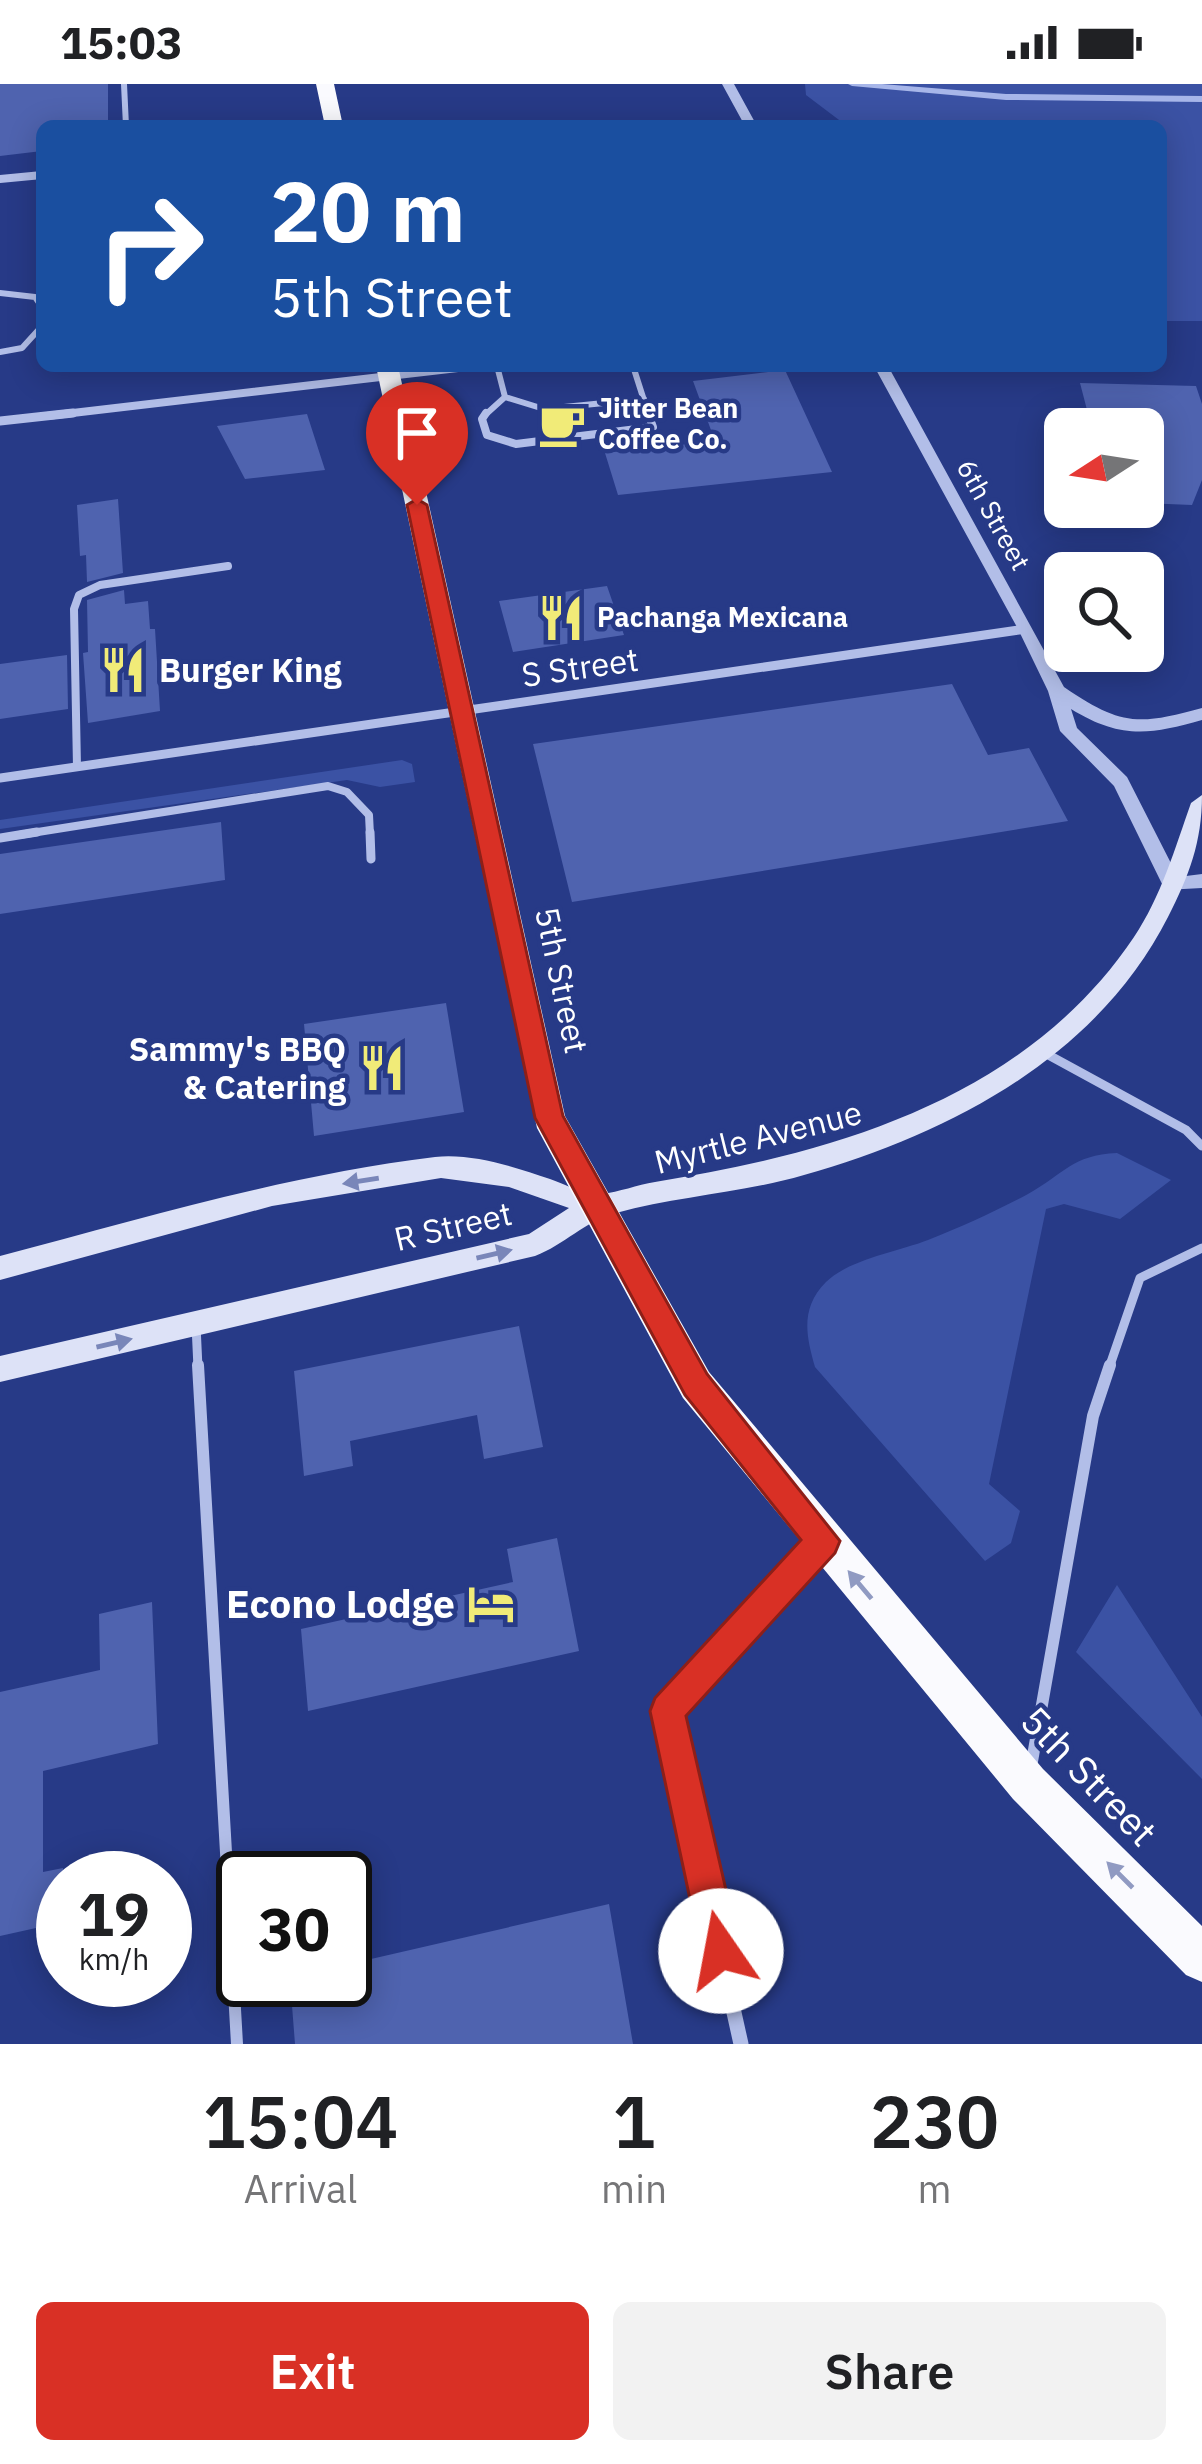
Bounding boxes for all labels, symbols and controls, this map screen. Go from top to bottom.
text: 15:03 [60,13,183,71]
text: 20 m [270,156,466,265]
icon: right [72,168,228,324]
text: 5th Street [270,262,513,332]
pin [366,382,468,505]
place label: Jitter Bean Coffee Co. [598,390,738,456]
icon: arrive [384,400,450,466]
cafe icon: Jitter Bean Coffee Co. [537,400,587,450]
north arrow [1044,408,1164,528]
map controls [1044,408,1164,672]
street label: 6th Street [950,453,1039,576]
button: search [1044,552,1164,672]
restaurant icon: Pachanga Mexicana [536,593,586,643]
place label: Pachanga Mexicana [597,599,848,634]
street label: S Street [519,637,641,696]
restaurant icon: Burger King [98,645,148,695]
place label: Burger King [159,648,342,691]
street label: 5th Street [526,903,599,1057]
place label: Sammy's BBQ & Catering [129,1027,347,1108]
restaurant icon: Sammy's BBQ & Catering [357,1043,407,1093]
street label: Myrtle Avenue [650,1090,866,1183]
one-way arrow [342,1171,379,1190]
street label: R Street [390,1191,516,1260]
one-way arrow [475,1243,513,1262]
one-way arrow [96,1333,134,1352]
one-way arrow [848,1570,874,1600]
place label: Econo Lodge [226,1578,455,1629]
hotel icon: Econo Lodge [466,1579,516,1629]
street label: 5th Street [1010,1695,1169,1856]
speed limit sign: 30 [216,1851,372,2007]
one-way arrow [1107,1862,1135,1890]
text: 19 [78,1874,150,1953]
position arrow [658,1888,784,2014]
text: km/h [79,1939,149,1978]
text: 15:04 [203,2074,398,2168]
text: 1 [612,2074,656,2168]
text: 230 [870,2074,999,2168]
text: Arrival [244,2163,357,2214]
text: min [601,2163,667,2214]
text: m [917,2163,952,2214]
button: Exit [36,2302,589,2440]
button: Share [613,2302,1166,2440]

